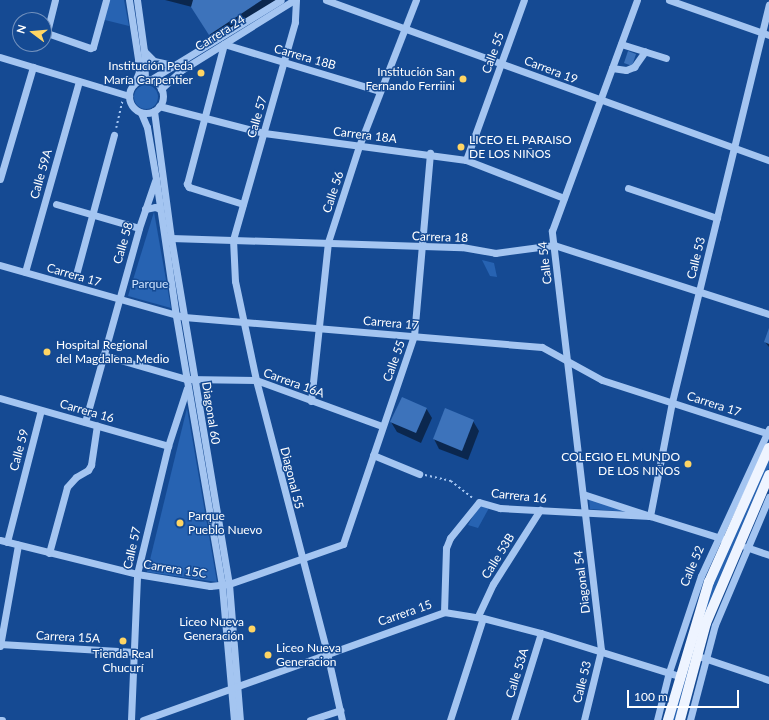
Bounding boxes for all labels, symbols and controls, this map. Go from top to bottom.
north arrow [12,12,52,52]
street label: Carrera 24 [192,12,248,54]
text: N [14,23,28,35]
street label: Calle 55 [479,30,507,76]
street label: Carrera 18B [272,41,338,73]
street label: Carrera 19 [522,53,580,87]
place label: Institución Peda María Carpentier [104,59,193,87]
place label: Institución San Fernando Ferriini [365,65,455,93]
marker: Institución Peda María Carpentier [196,68,206,78]
marker: Institución San Fernando Ferriini [458,74,468,84]
street label: Calle 57 [244,94,270,140]
street label: Carrera 18A [332,124,398,146]
place label: LICEO EL PARAISO DE LOS NIÑOS [469,133,572,161]
marker: LICEO EL PARAISO DE LOS NIÑOS [456,142,466,152]
street label: Calle 59A [27,147,55,201]
street label: Calle 56 [320,169,346,215]
street label: Calle 58 [110,220,136,266]
street label: Carrera 18 [412,229,468,245]
street label: Calle 53 [684,235,708,281]
street label: Calle 54 [535,241,555,285]
street label: Carrera 17 [45,260,103,290]
park label: Parque [132,277,168,291]
street label: Carrera 17 [362,313,420,333]
place label: Hospital Regional del Magdalena Medio [56,338,169,366]
street label: Calle 55 [380,338,408,384]
marker: Hospital Regional del Magdalena Medio [41,346,53,358]
street label: Carrera 16A [261,365,327,401]
street label: Diagonal 60 [199,381,223,445]
street label: Carrera 17 [685,388,743,420]
street label: Carrera 16 [58,396,116,426]
street label: Calle 59 [6,427,32,473]
street label: Diagonal 55 [277,446,307,510]
place label: COLEGIO EL MUNDO DE LOS NIÑOS [561,450,680,478]
marker: COLEGIO EL MUNDO DE LOS NIÑOS [683,459,693,469]
street label: Carrera 16 [490,486,548,506]
place label: Parque Pueblo Nuevo [188,509,262,537]
marker: Parque Pueblo Nuevo [175,518,185,528]
street label: Calle 57 [120,525,144,571]
street label: Calle 53B [478,531,518,581]
street label: Calle 52 [677,543,707,589]
street label: Diagonal 54 [571,550,593,614]
street label: Carrera 15C [142,557,208,581]
street label: Carrera 15 [376,597,434,629]
place label: Liceo Nueva Generación [179,615,244,643]
marker: Liceo Nueva Generación [247,624,257,634]
street label: Carrera 15A [36,628,100,646]
marker: Tienda Real Chucurí [118,636,128,646]
place label: Liceo Nueva Generacion [276,641,341,669]
street label: Calle 53A [503,646,531,700]
place label: Tienda Real Chucurí [93,647,153,675]
marker: Liceo Nueva Generacion [263,650,273,660]
street label: Calle 53 [570,659,594,705]
scale bar [629,682,741,708]
text: 100 m [634,689,668,704]

